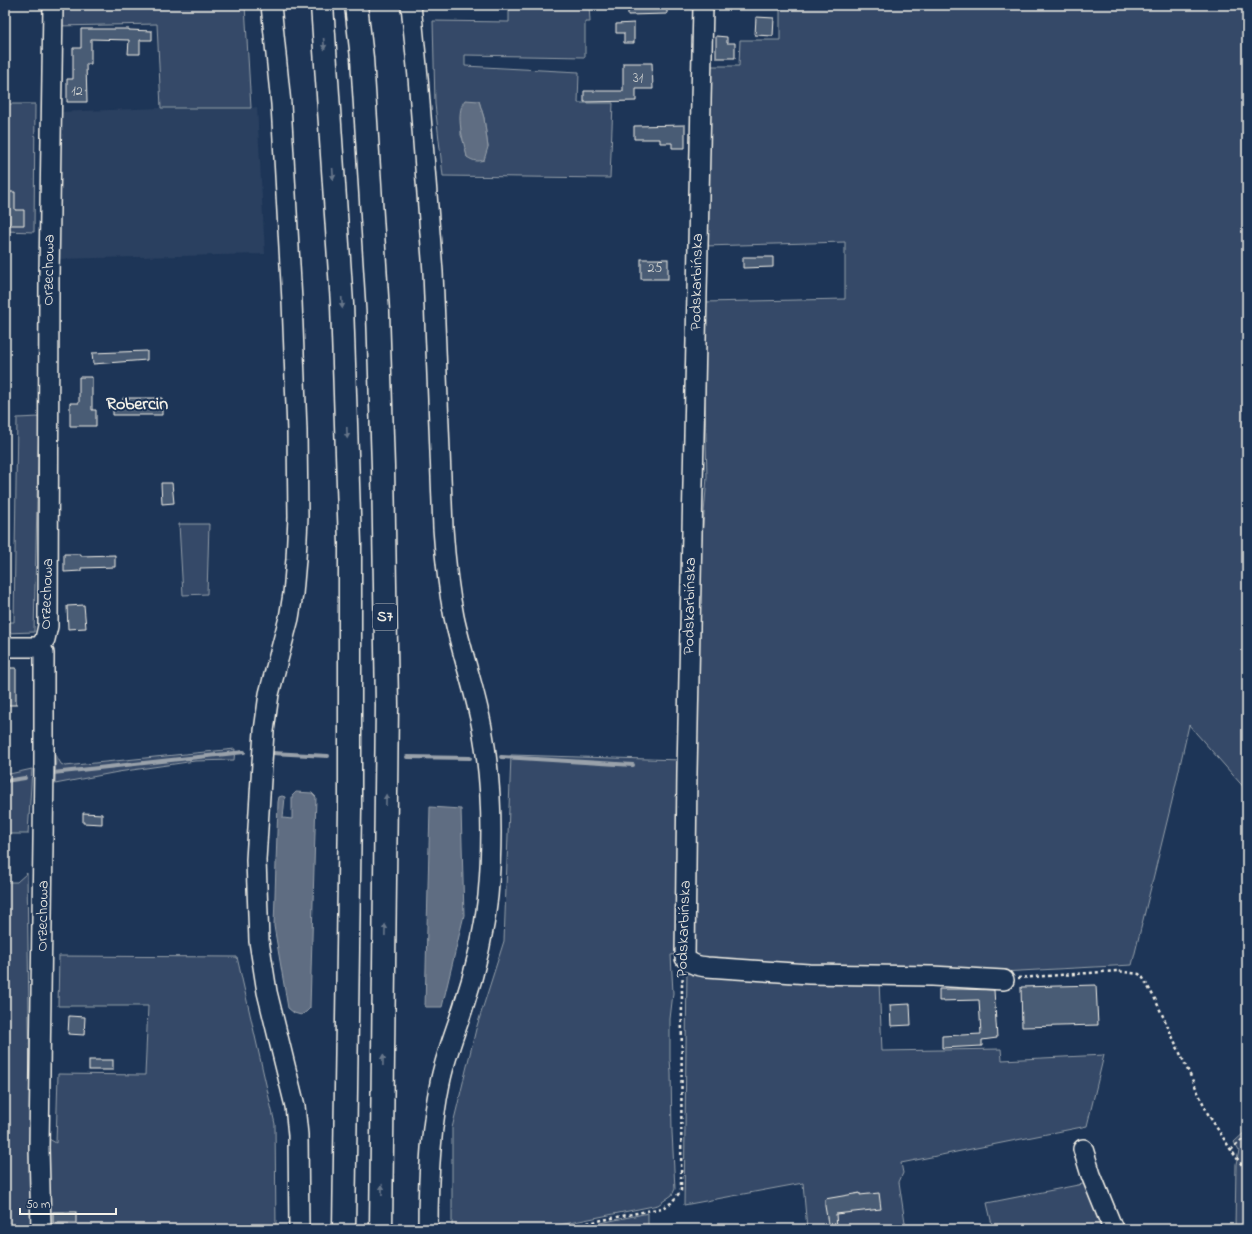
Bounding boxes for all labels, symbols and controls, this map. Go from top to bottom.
one-way arrow [321,38,328,50]
house number: 31 [633,68,644,89]
house number: 12 [71,81,83,102]
one-way arrow [330,168,337,180]
street label: Podskarbińska [684,233,710,331]
street label: Orzechowa [36,234,62,306]
house number: 25 [648,258,662,279]
one-way arrow [339,297,345,310]
district label: Robercin [106,392,168,418]
one-way arrow [343,427,350,439]
street label: Podskarbińska [677,557,703,655]
street label: Orzechowa [34,558,60,630]
road number: S7 [373,604,397,630]
one-way arrow [383,793,389,806]
street label: Orzechowa [30,880,56,952]
street label: Podskarbińska [670,880,698,978]
one-way arrow [381,924,388,936]
one-way arrow [380,1053,386,1066]
one-way arrow [379,1183,385,1196]
scale bar [20,1190,116,1216]
text: 50 m [26,1196,50,1214]

